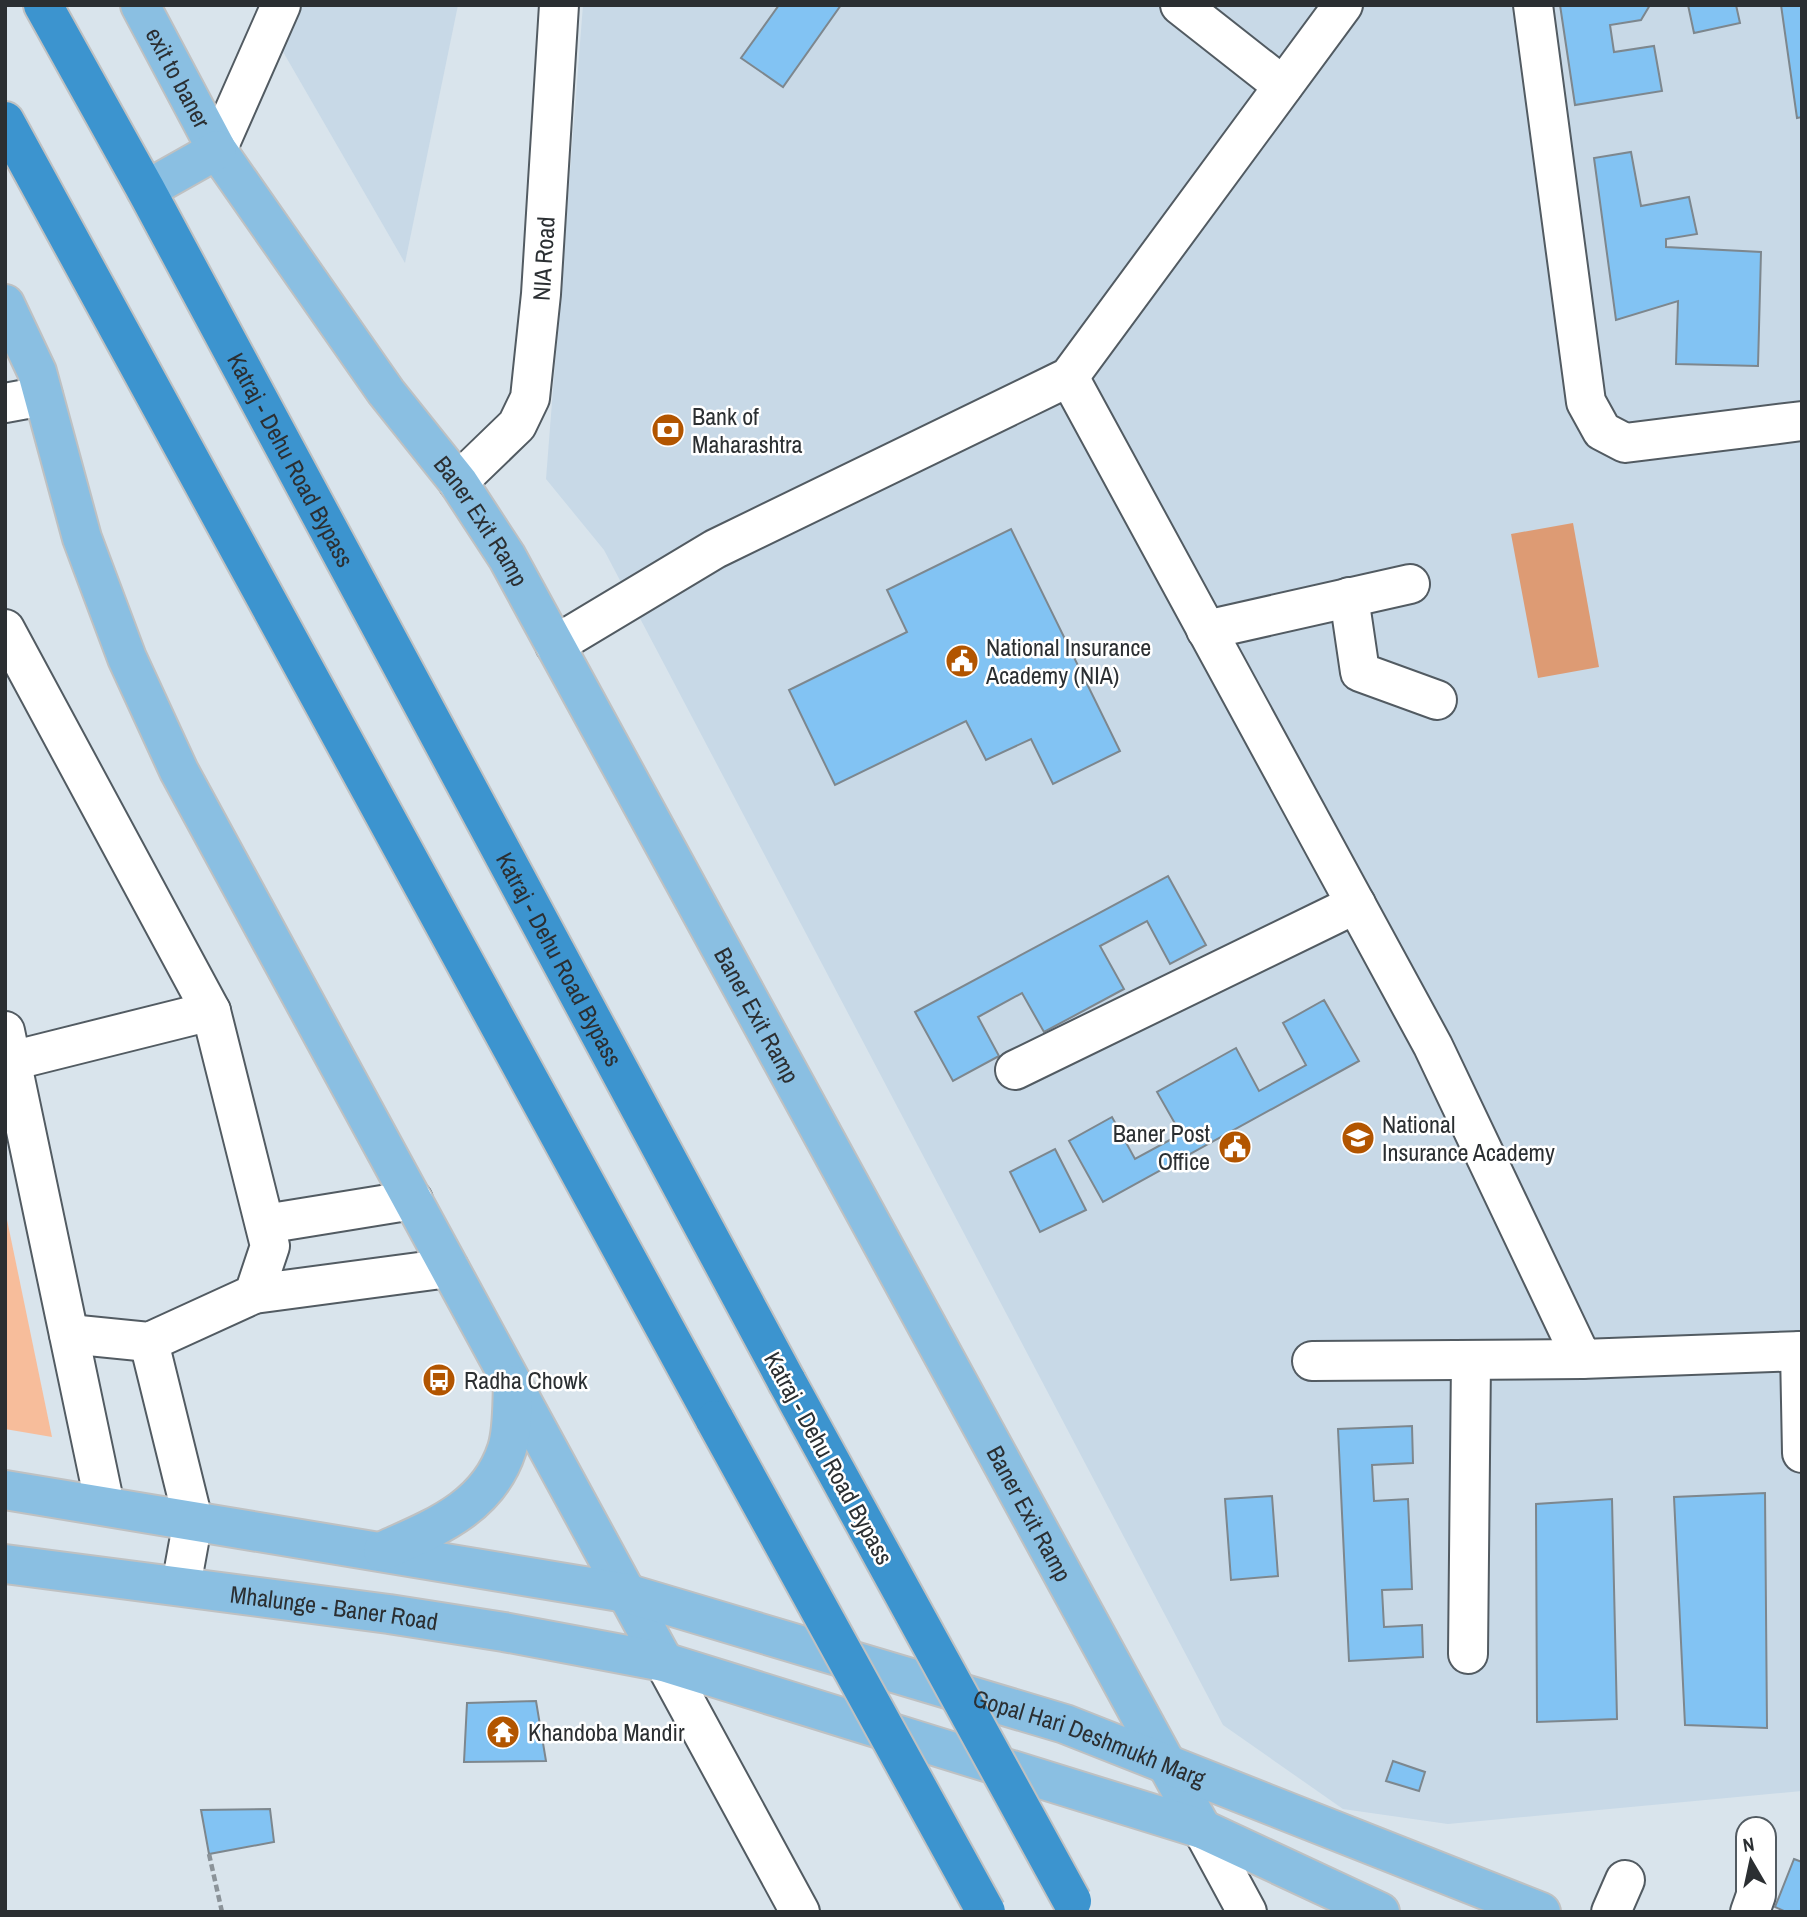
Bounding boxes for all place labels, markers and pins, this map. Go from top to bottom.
place label: Bank of Maharashtra [692,400,803,460]
bank icon: Bank of Maharashtra [649,411,687,449]
place label: National Insurance Academy (NIA) [985,631,1151,691]
public building icon: National Insurance Academy (NIA) [943,642,981,680]
place label: National Insurance Academy [1382,1108,1555,1168]
place label: Baner Post Office [1113,1117,1211,1177]
school or university icon: National Insurance Academy [1339,1119,1377,1157]
public building icon: Baner Post Office [1216,1128,1254,1166]
bus stop icon: Radha Chowk [420,1361,458,1399]
place label: Radha Chowk [464,1364,588,1396]
temple icon: Khandoba Mandir [484,1713,522,1751]
place label: Khandoba Mandir [528,1716,685,1748]

